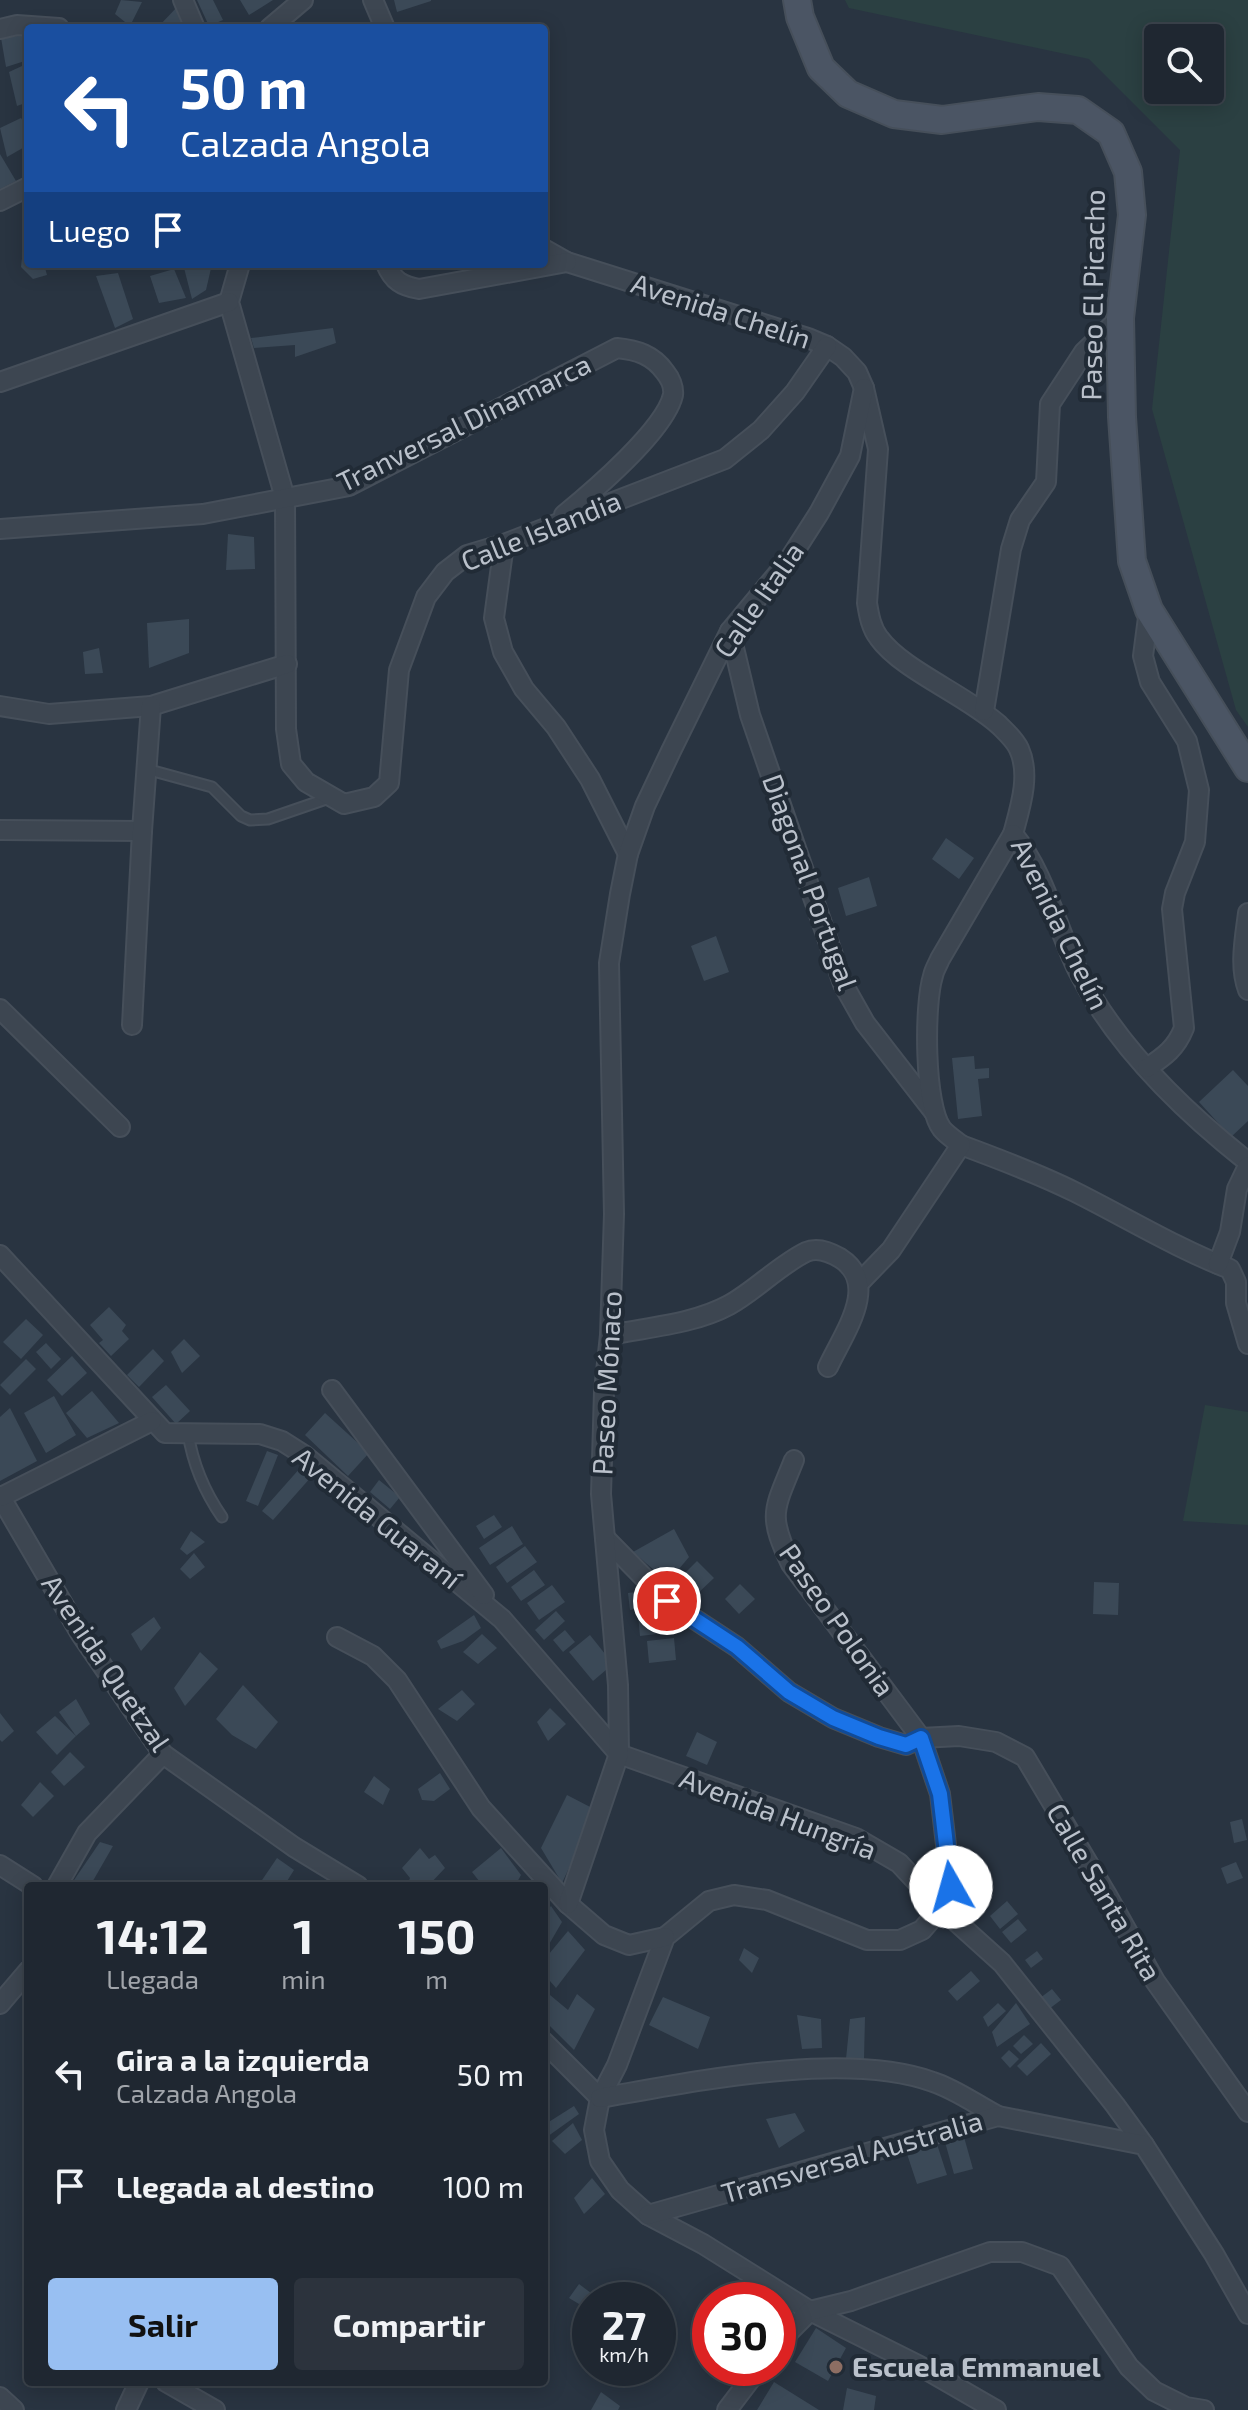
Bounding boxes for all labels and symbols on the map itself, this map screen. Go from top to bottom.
street label: Paseo El Picacho [1073,189,1111,401]
street label: Avenida Chelín [627,265,815,355]
street label: Tranversal Dinamarca [331,346,596,498]
street label: Calle Islandia [456,483,625,578]
street label: Calle Italia [706,535,810,664]
street label: Diagonal Portugal [756,769,866,995]
street label: Avenida Chelín [1005,832,1117,1015]
street label: Paseo Mónaco [584,1290,628,1476]
street label: Avenida Guaraní [287,1439,469,1596]
street label: Paseo Polonia [773,1537,903,1702]
pin [633,1567,701,1635]
street label: Avenida Quetzal [35,1568,179,1758]
street label: Avenida Hungría [675,1760,881,1866]
street label: Calle Santa Rita [1040,1797,1169,1986]
position arrow [909,1845,993,1929]
street label: Transversal Australia [717,2102,986,2210]
speed limit sign: 30 [692,2282,796,2386]
place label: Escuela Emmanuel [852,2349,1102,2383]
marker: Escuela Emmanuel [827,2358,845,2376]

